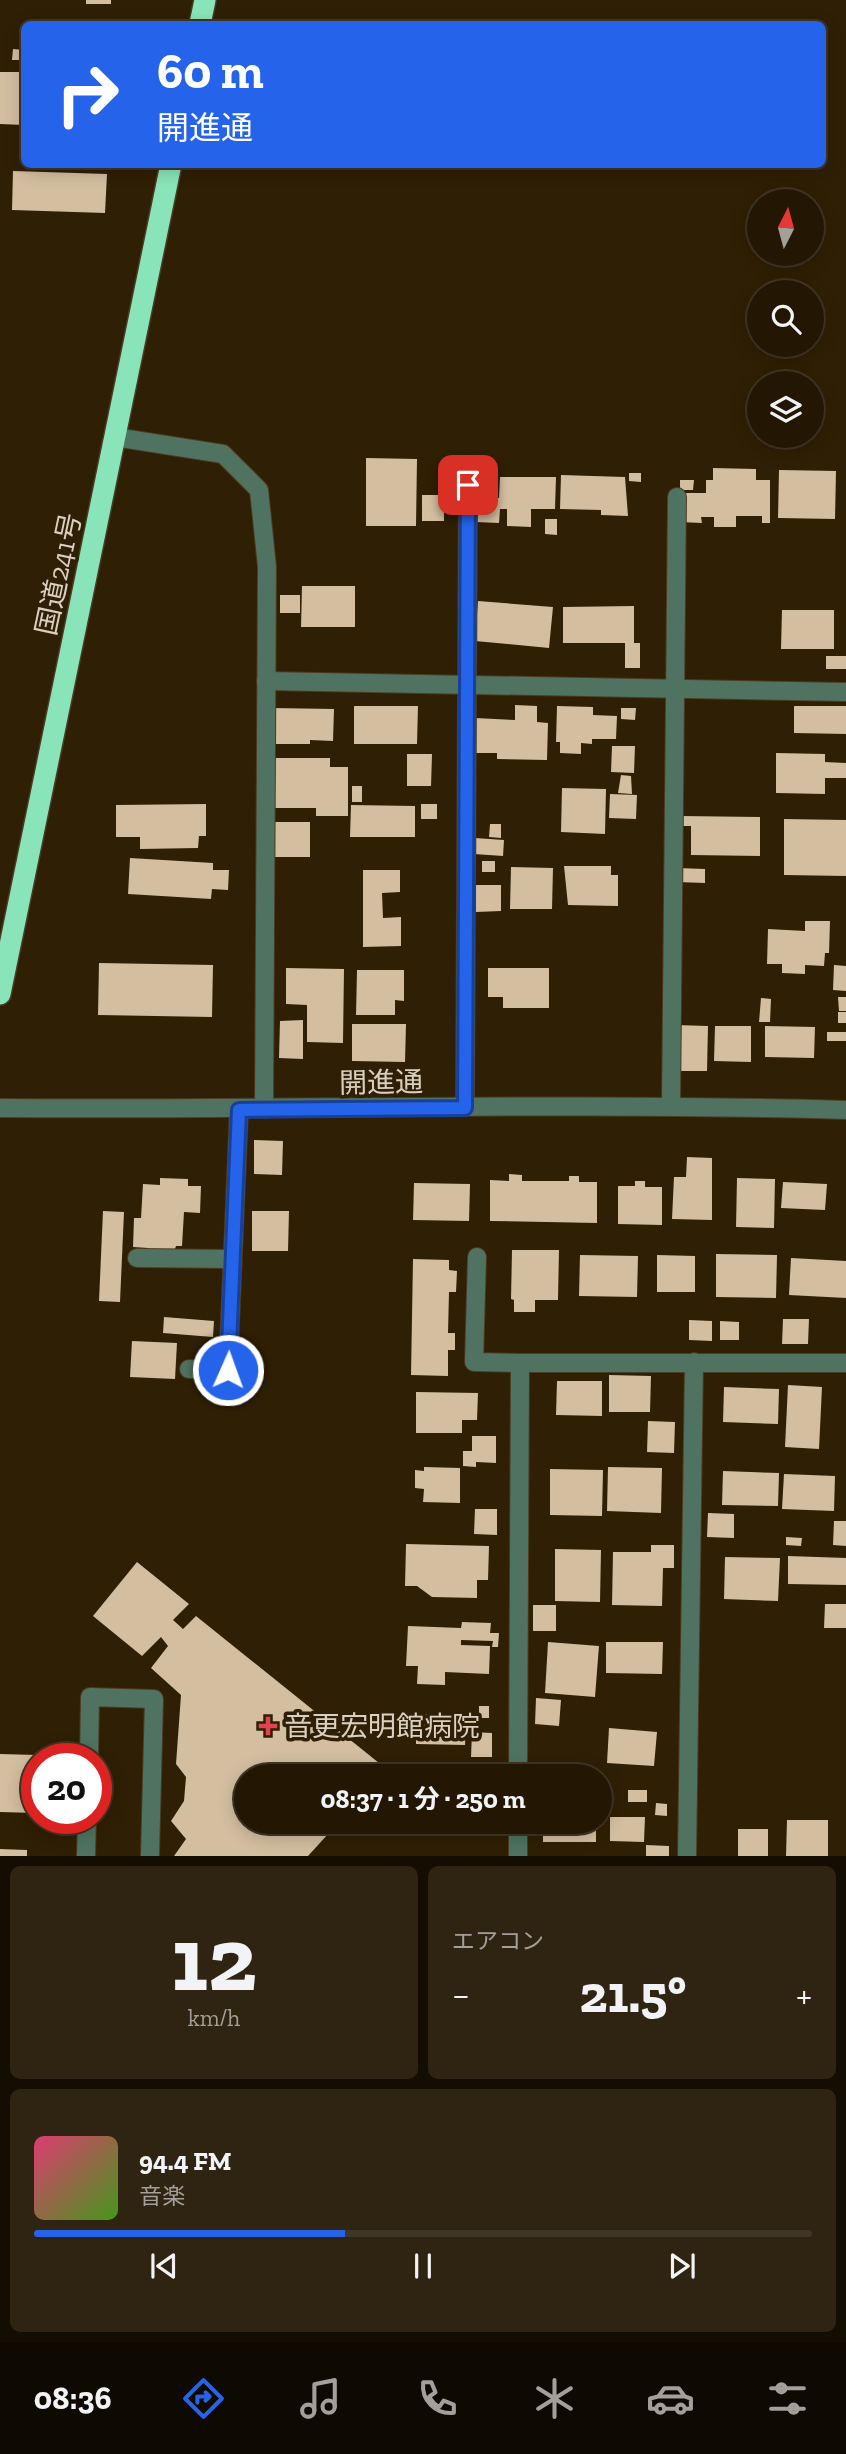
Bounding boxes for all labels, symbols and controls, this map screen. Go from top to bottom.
text: 60 m [157,42,264,101]
icon: right [42,49,133,140]
text: 開進通 [157,109,253,147]
north arrow [747,189,824,266]
map controls [747,189,824,448]
button: search [747,280,824,357]
button: layers [747,371,824,448]
pin [438,455,498,515]
icon: arrive [449,466,487,504]
street label: 国道241号 [29,510,88,638]
street label: 開進通 [339,1065,423,1100]
position arrow [191,1333,265,1407]
place label: 音更宏明館病院 [284,1710,480,1743]
marker: 音更宏明館病院 [258,1716,278,1736]
speed limit sign: 20 [21,1743,112,1834]
text: 08:37 · 1 分 · 250 m [320,1783,526,1815]
text: 12 [171,1904,257,2013]
text: エアコン [452,1927,544,1955]
text: 21.5° [579,1963,686,2025]
text: − [452,1972,470,2018]
text: + [796,1972,812,2018]
text: km/h [188,2004,240,2032]
text: 94.4 FM [139,2145,231,2177]
text: 音楽 [139,2182,185,2210]
icon: previous [145,2247,183,2285]
icon: pause [404,2247,442,2285]
icon: next [663,2247,701,2285]
icon: directions [179,2374,228,2423]
icon: music [296,2374,345,2423]
icon: phone [413,2374,462,2423]
icon: climate [530,2374,579,2423]
icon: car [646,2374,695,2423]
icon: filters [763,2374,812,2423]
text: 08:36 [34,2379,112,2417]

